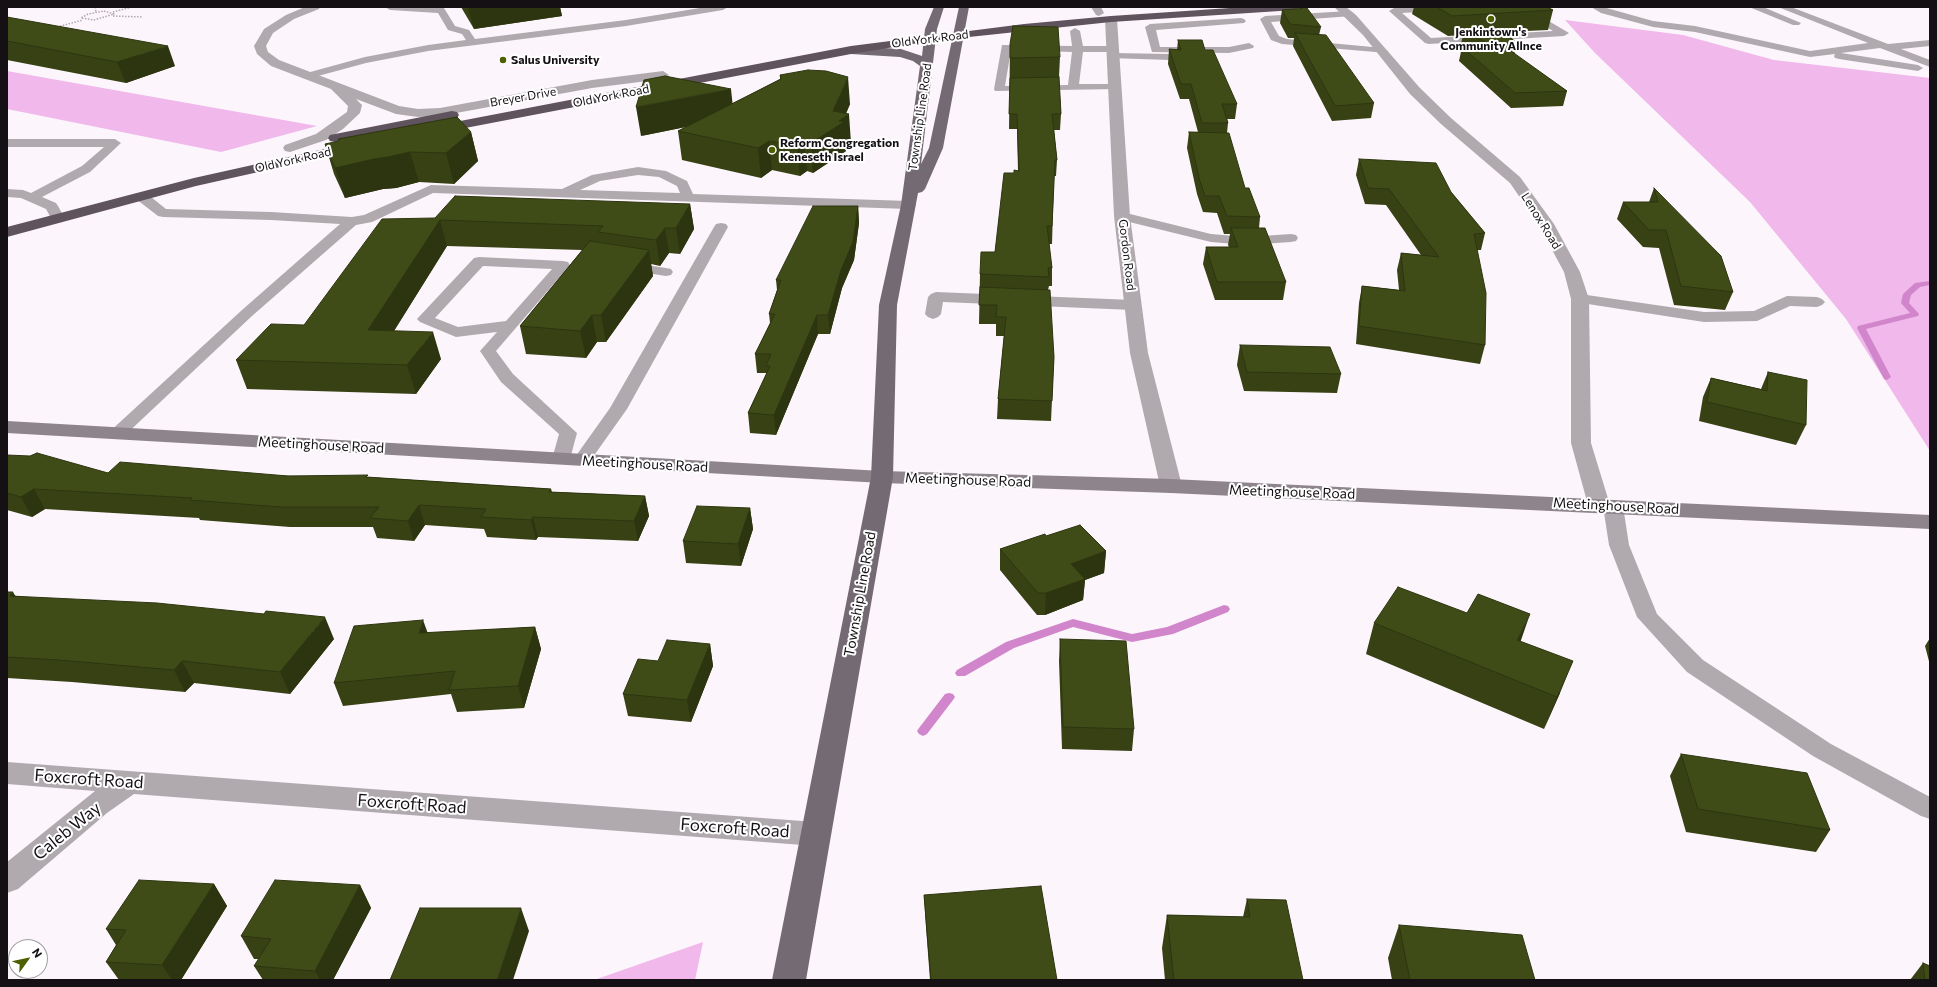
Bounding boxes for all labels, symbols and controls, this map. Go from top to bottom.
marker: Jenkintown's Community Allnce [1486,14,1496,24]
place label: Jenkintown's Community Allnce [1440,25,1542,53]
street label: Old York Road [891,27,969,51]
place label: Salus University [511,53,600,67]
marker: Salus University [498,55,508,65]
street label: Township Line Road [905,62,935,172]
street label: Old York Road [572,82,650,110]
street label: Breyer Drive [489,84,557,110]
place label: Reform Congregation Keneseth Israel [780,136,899,164]
street label: Old York Road [254,144,332,176]
marker: Reform Congregation Keneseth Israel [767,145,777,155]
street label: Lenox Road [1518,190,1564,252]
street label: Gordon Road [1115,218,1139,292]
street label: Meetinghouse Road [257,433,385,457]
street label: Meetinghouse Road [581,452,709,476]
street label: Meetinghouse Road [905,469,1031,491]
street label: Meetinghouse Road [1229,481,1355,503]
street label: Meetinghouse Road [1552,494,1680,518]
street label: Township Line Road [841,530,879,658]
street label: Foxcroft Road [34,765,144,793]
street label: Foxcroft Road [357,790,467,818]
street label: Caleb Way [29,798,105,864]
street label: Foxcroft Road [680,814,790,842]
north arrow [8,939,48,979]
text: N [30,946,45,960]

